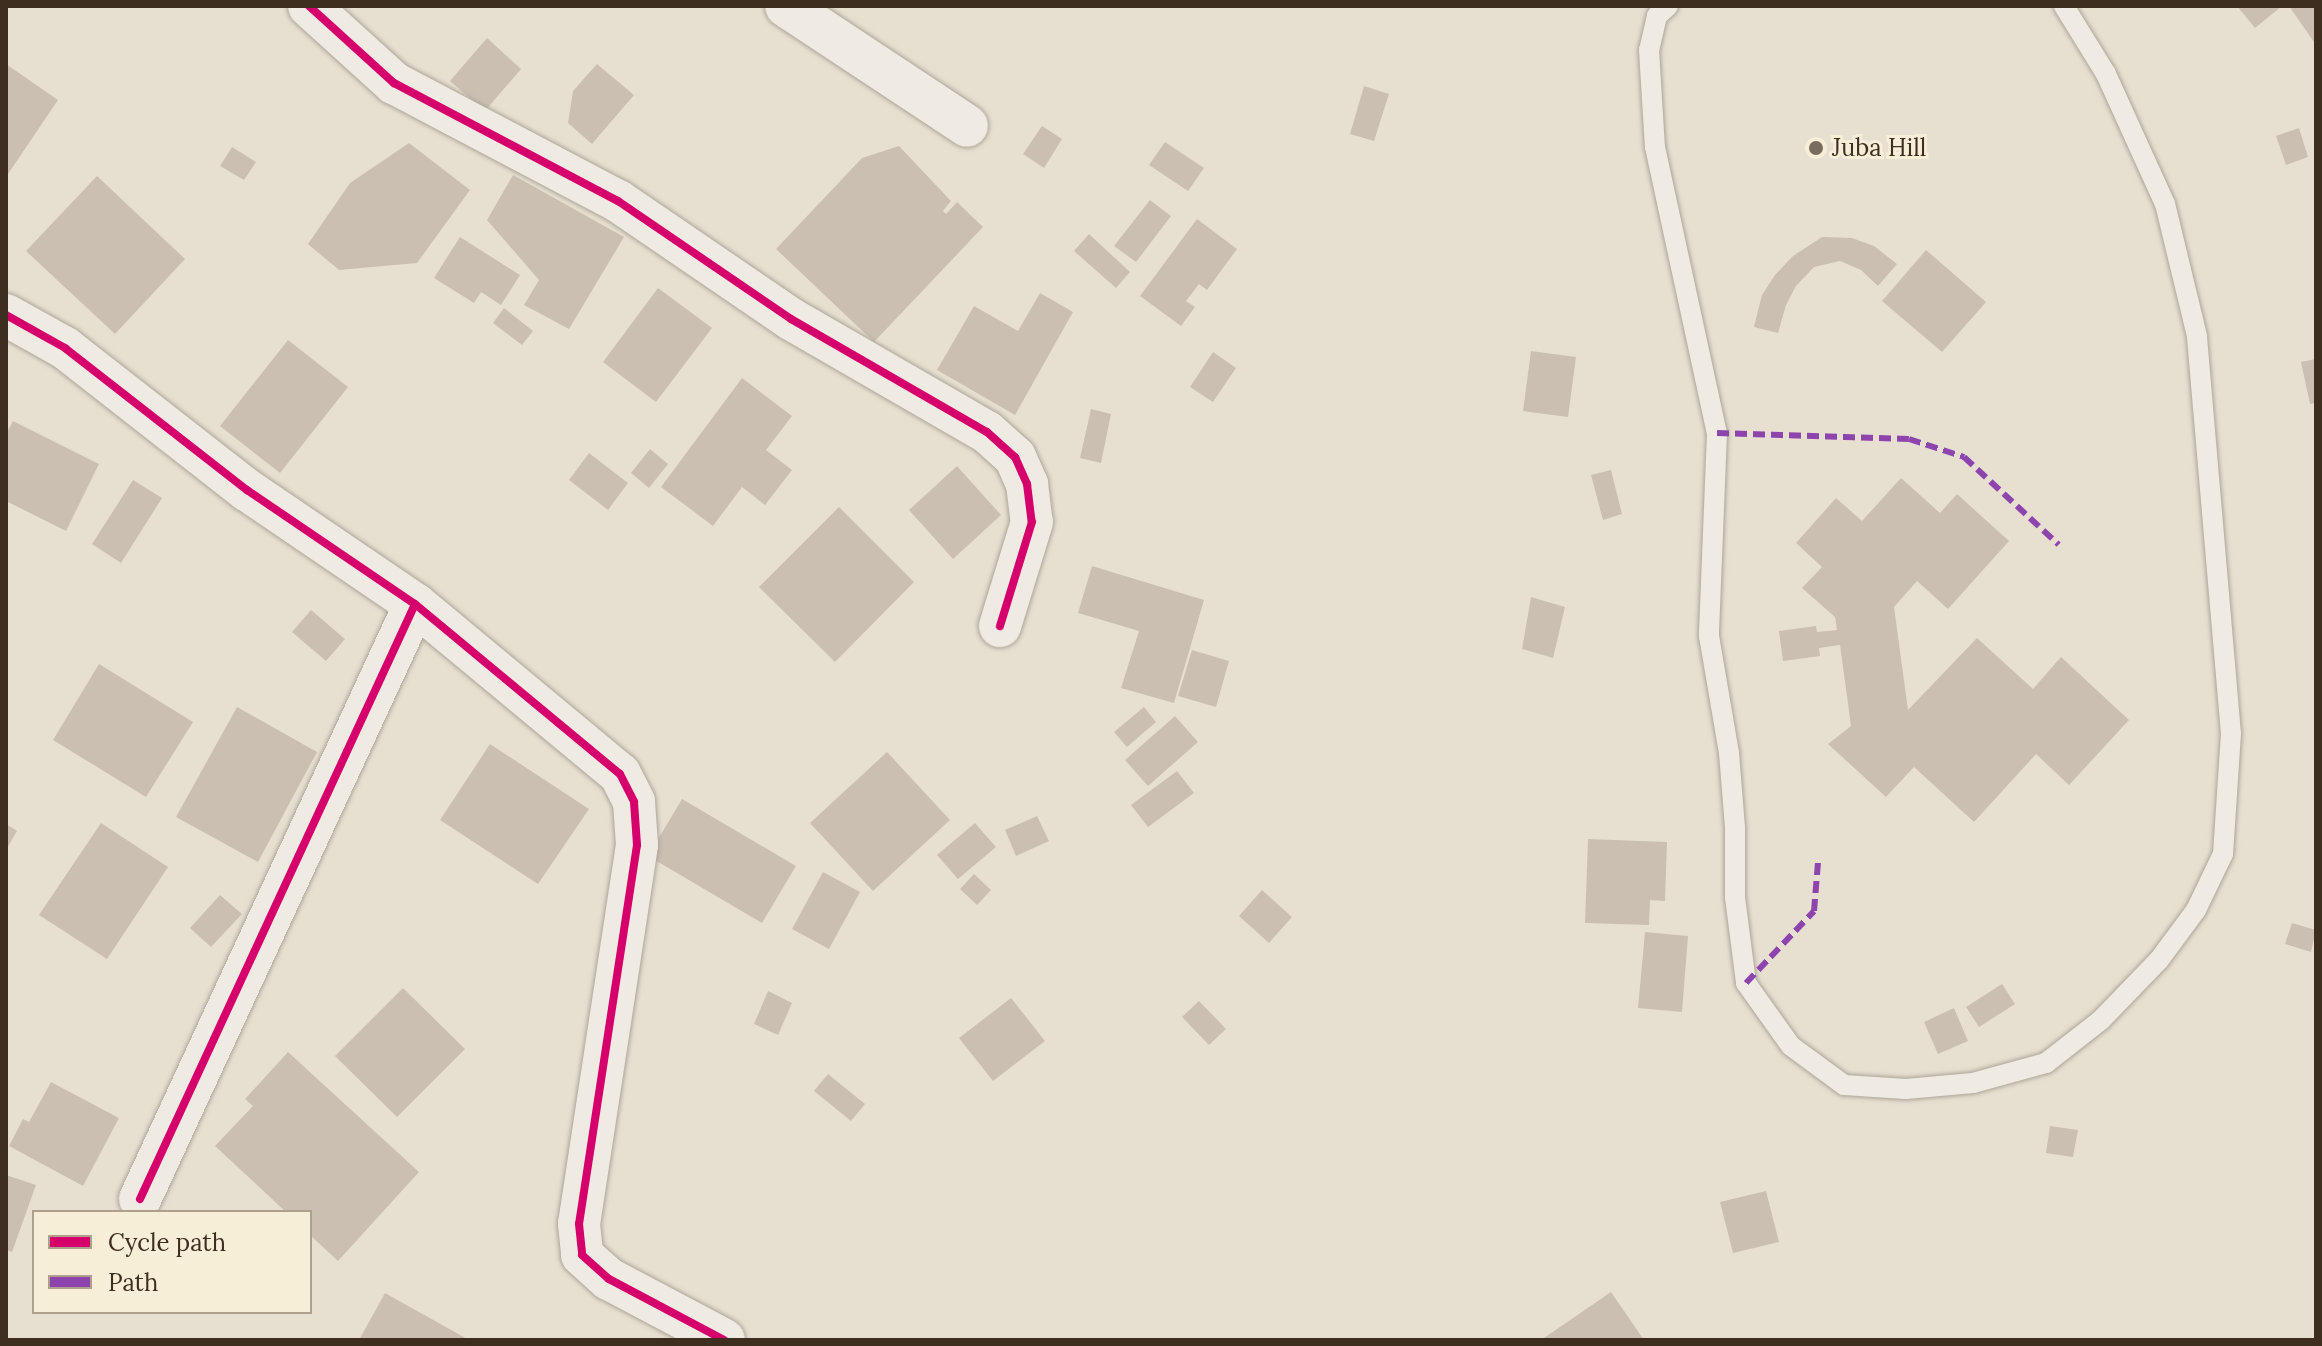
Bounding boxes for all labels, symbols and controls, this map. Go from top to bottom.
place label: Juba Hill [1832,134,1926,162]
marker: Juba Hill [1807,139,1825,157]
legend [32,1210,312,1314]
text: Cycle path [108,1227,226,1258]
text: Path [108,1267,158,1298]

